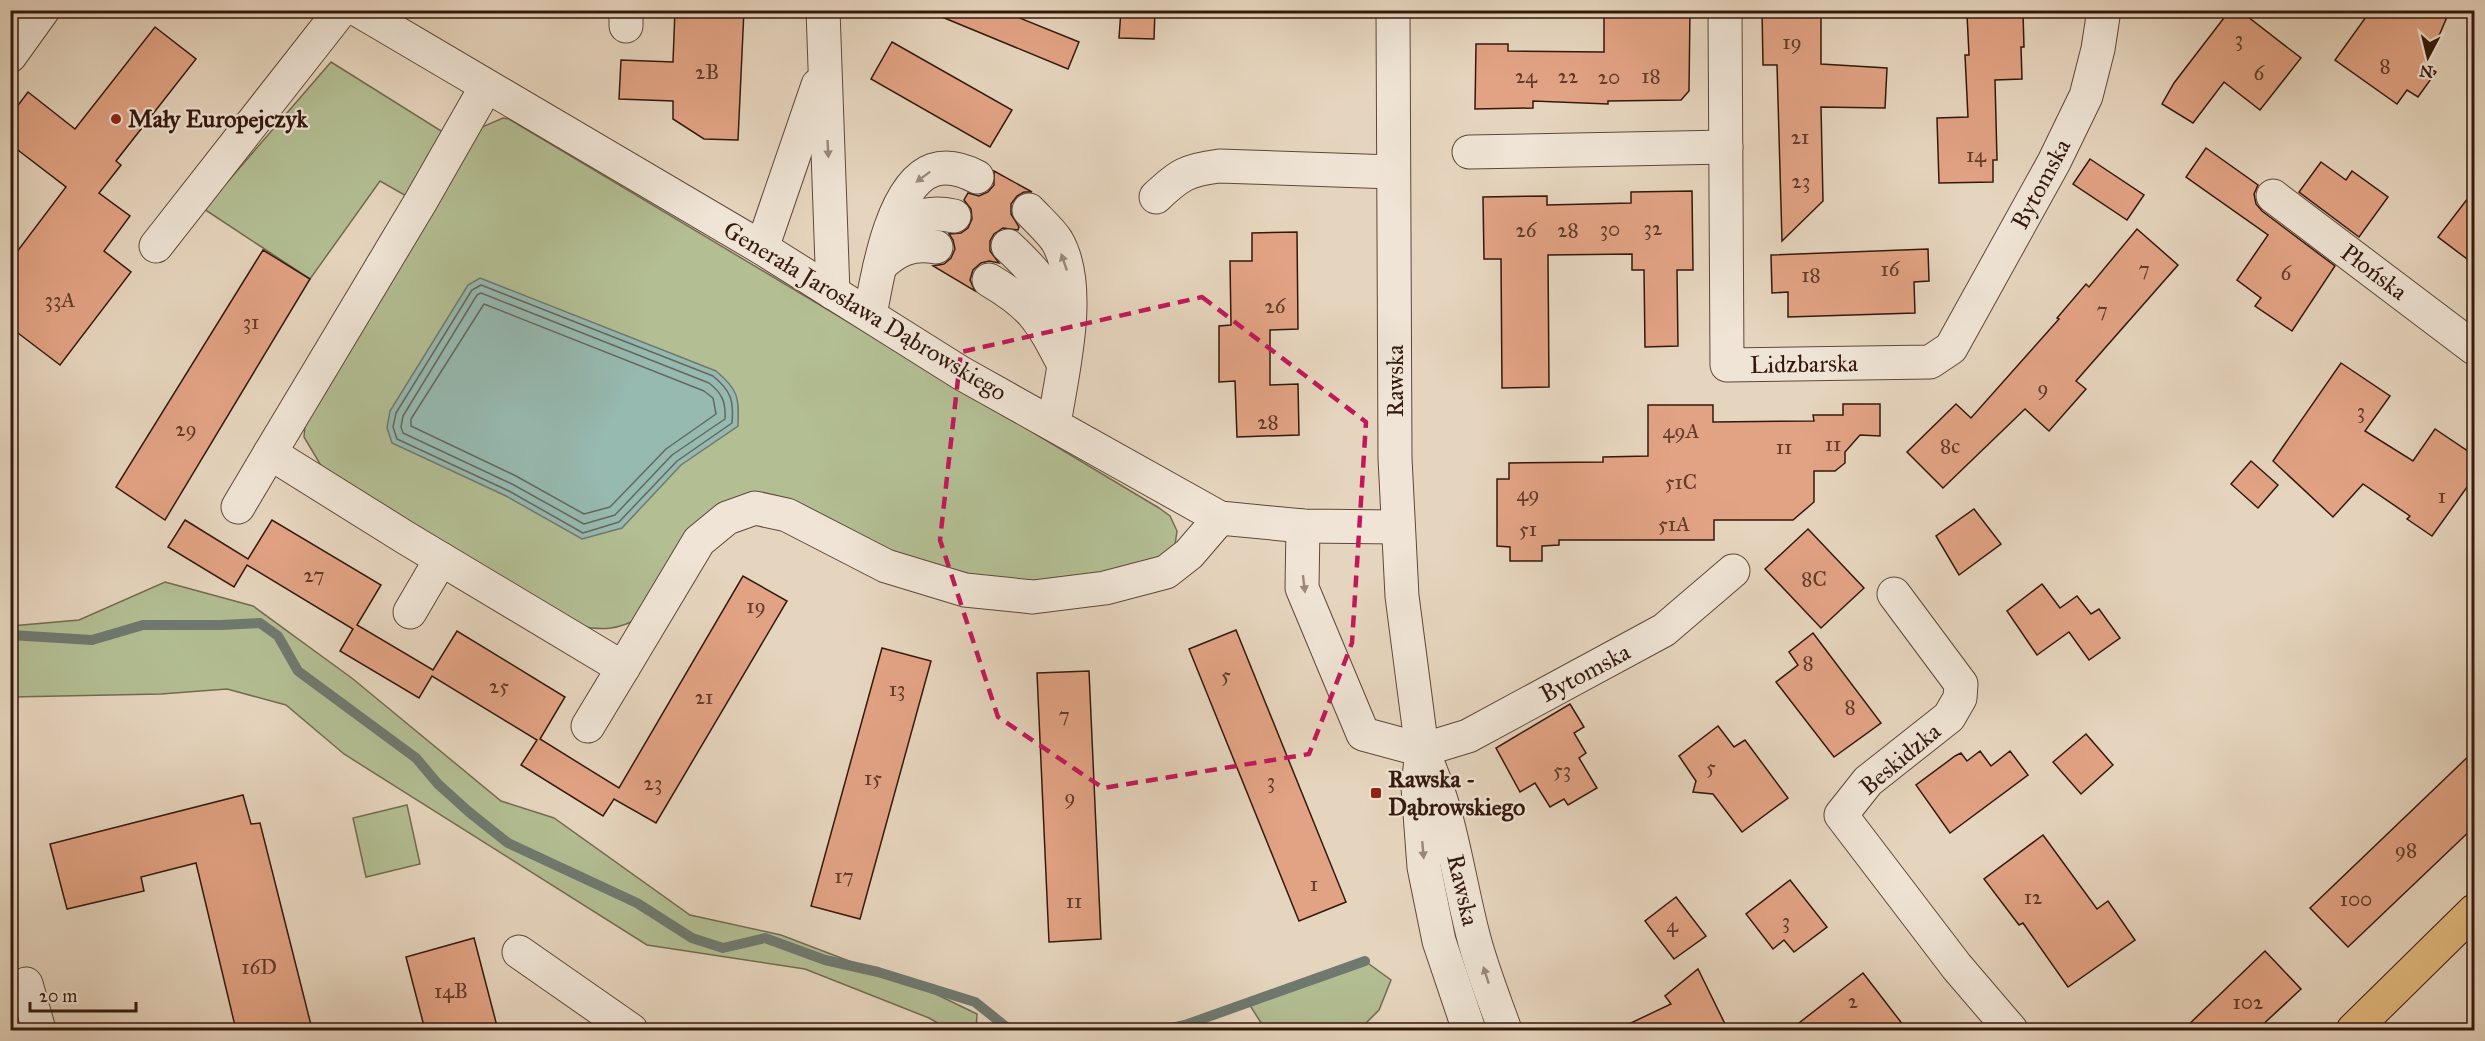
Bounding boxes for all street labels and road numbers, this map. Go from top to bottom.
street label: Bytomska [2005,133,2078,234]
street label: Generała Jarosława Dąbrowskiego [718,214,1012,408]
street label: Płońska [2335,237,2414,307]
street label: Rawska [1380,344,1410,417]
street label: Lidzbarska [1750,348,1859,380]
street label: Bytomska [1535,636,1636,709]
street label: Beskidzka [1853,716,1947,802]
street label: Rawska [1440,851,1486,930]

